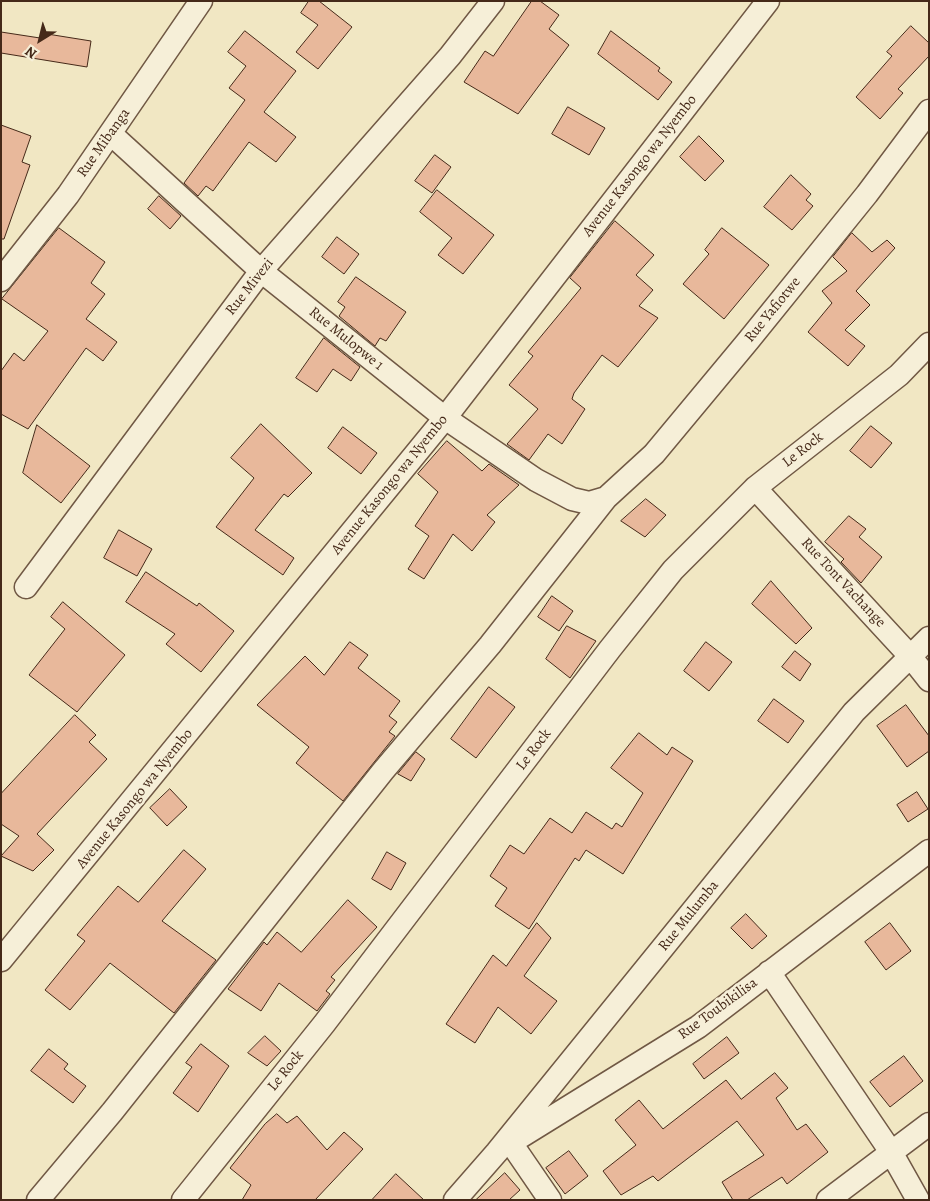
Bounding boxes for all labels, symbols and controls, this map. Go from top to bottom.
north arrow [15,15,65,65]
text: N [21,42,41,63]
street label: Avenue Kasongo wa Nyembo [579,92,701,240]
street label: Rue Mibanga [74,105,134,181]
street label: Rue Mivezi [222,255,278,319]
street label: Rue Yafiotwe [741,274,805,346]
street label: Rue Mulopwe 1 [305,303,387,375]
street label: Avenue Kasongo wa Nyembo [328,411,452,559]
street label: Le Rock [779,428,827,472]
street label: Rue Tont Vachange [797,534,889,632]
street label: Avenue Kasongo wa Nyembo [73,725,197,873]
street label: Le Rock [513,726,555,774]
street label: Rue Mulumba [655,877,723,955]
street label: Rue Toubikilisa [675,974,761,1044]
street label: Le Rock [264,1047,308,1095]

